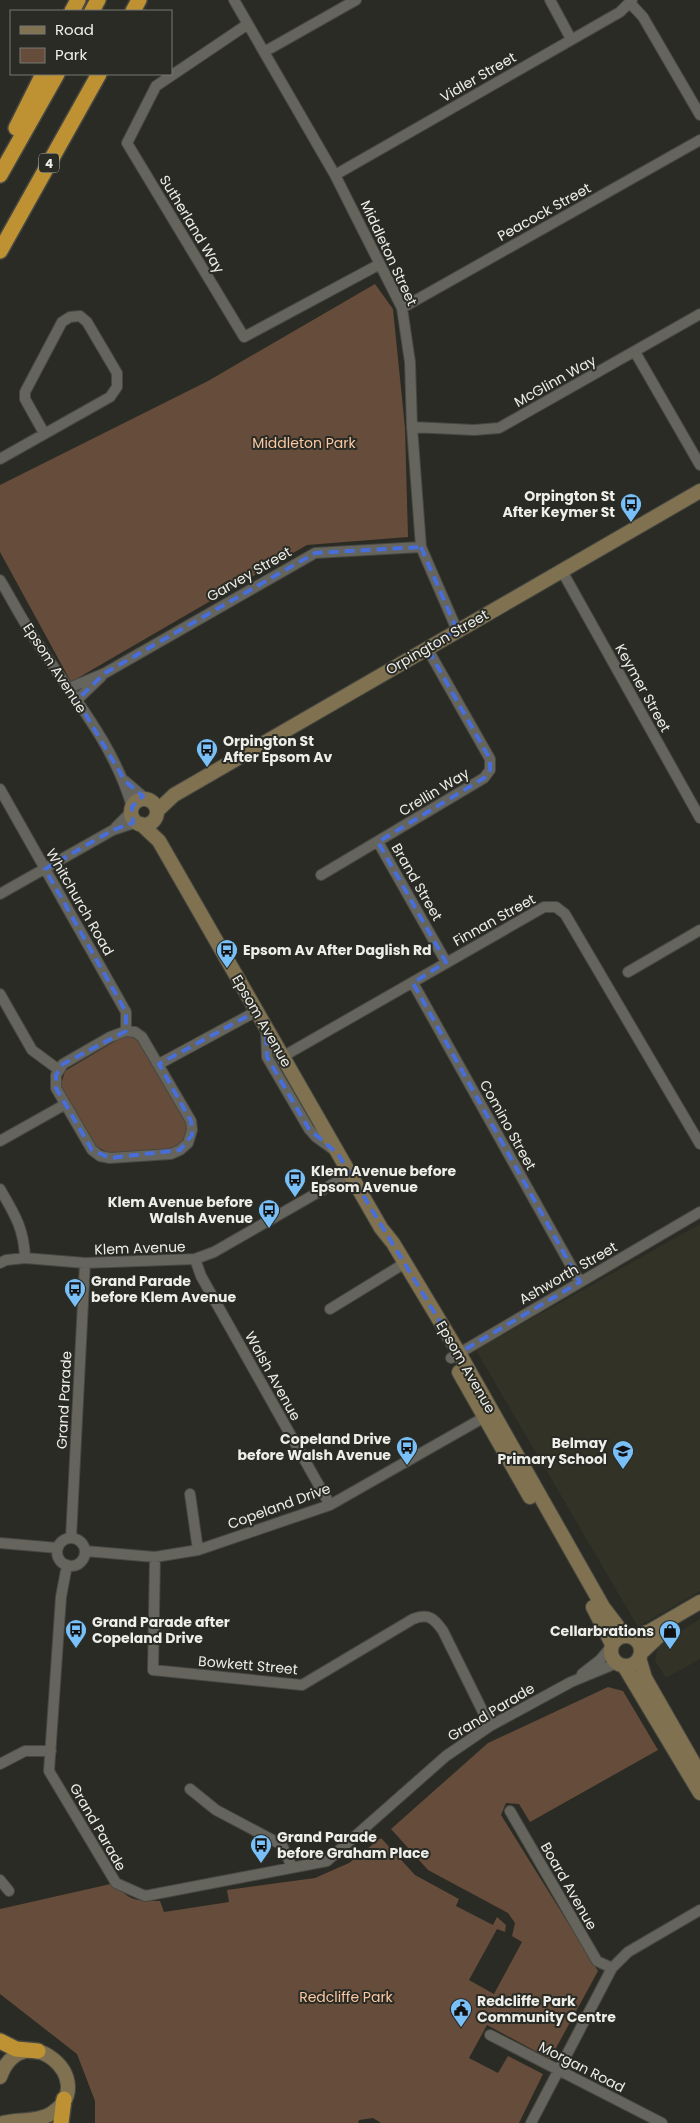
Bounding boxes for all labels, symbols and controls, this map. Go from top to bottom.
legend [10,10,172,75]
text: Road [55,19,94,40]
text: Park [55,44,87,65]
street label: Vidler Street [436,47,520,107]
road number: 4 [39,154,59,172]
street label: Sutherland Way [155,171,229,277]
street label: Peacock Street [494,178,594,246]
street label: Middleton Street [356,197,422,309]
street label: McGlinn Way [510,350,600,412]
park label: Middleton Park [252,433,356,453]
place label: Orpington St After Keymer St [502,486,615,522]
bus stop icon: Orpington St After Keymer St [619,492,643,523]
street label: Garvey Street [203,542,295,606]
street label: Orpington Street [382,605,492,679]
street label: Epsom Avenue [18,619,92,717]
street label: Keymer Street [610,640,676,736]
place label: Orpington St After Epsom Av [223,731,333,767]
bus stop icon: Orpington St After Epsom Av [195,737,219,768]
street label: Crellin Way [395,763,473,821]
street label: Brand Street [387,840,447,924]
street label: Whitchurch Road [41,845,119,959]
street label: Finnan Street [449,889,539,951]
bus stop icon: Epsom Av After Daglish Rd [215,938,239,969]
place label: Epsom Av After Daglish Rd [243,940,432,960]
street label: Epsom Avenue [227,971,297,1071]
street label: Comino Street [475,1076,541,1174]
place label: Klem Avenue before Epsom Avenue [311,1161,457,1197]
bus stop icon: Klem Avenue before Epsom Avenue [283,1167,307,1198]
place label: Klem Avenue before Walsh Avenue [108,1192,253,1228]
bus stop icon: Klem Avenue before Walsh Avenue [257,1198,281,1229]
street label: Klem Avenue [94,1236,186,1260]
street label: Ashworth Street [515,1237,621,1309]
place label: Grand Parade before Klem Avenue [91,1271,237,1307]
bus stop icon: Grand Parade before Klem Avenue [63,1277,87,1308]
street label: Epsom Avenue [431,1317,501,1417]
street label: Walsh Avenue [240,1328,306,1424]
street label: Grand Parade [51,1350,77,1450]
place label: Copeland Drive before Walsh Avenue [238,1429,391,1465]
place label: Belmay Primary School [498,1433,607,1469]
bus stop icon: Copeland Drive before Walsh Avenue [395,1435,419,1466]
school or university icon: Belmay Primary School [611,1439,635,1470]
street label: Copeland Drive [225,1478,333,1534]
place label: Grand Parade after Copeland Drive [92,1612,230,1648]
bus stop icon: Grand Parade after Copeland Drive [64,1618,88,1649]
shop icon: Cellarbrations [658,1619,682,1650]
place label: Cellarbrations [550,1621,654,1641]
street label: Bowkett Street [197,1651,299,1679]
street label: Grand Parade [444,1678,538,1746]
street label: Grand Parade [65,1780,131,1875]
place label: Grand Parade before Graham Place [277,1827,429,1863]
bus stop icon: Grand Parade before Graham Place [249,1833,273,1864]
street label: Board Avenue [536,1839,602,1934]
park label: Redcliffe Park [299,1987,394,2007]
place label: Redcliffe Park Community Centre [477,1991,616,2027]
public building icon: Redcliffe Park Community Centre [449,1997,473,2028]
street label: Morgan Road [535,2037,629,2097]

